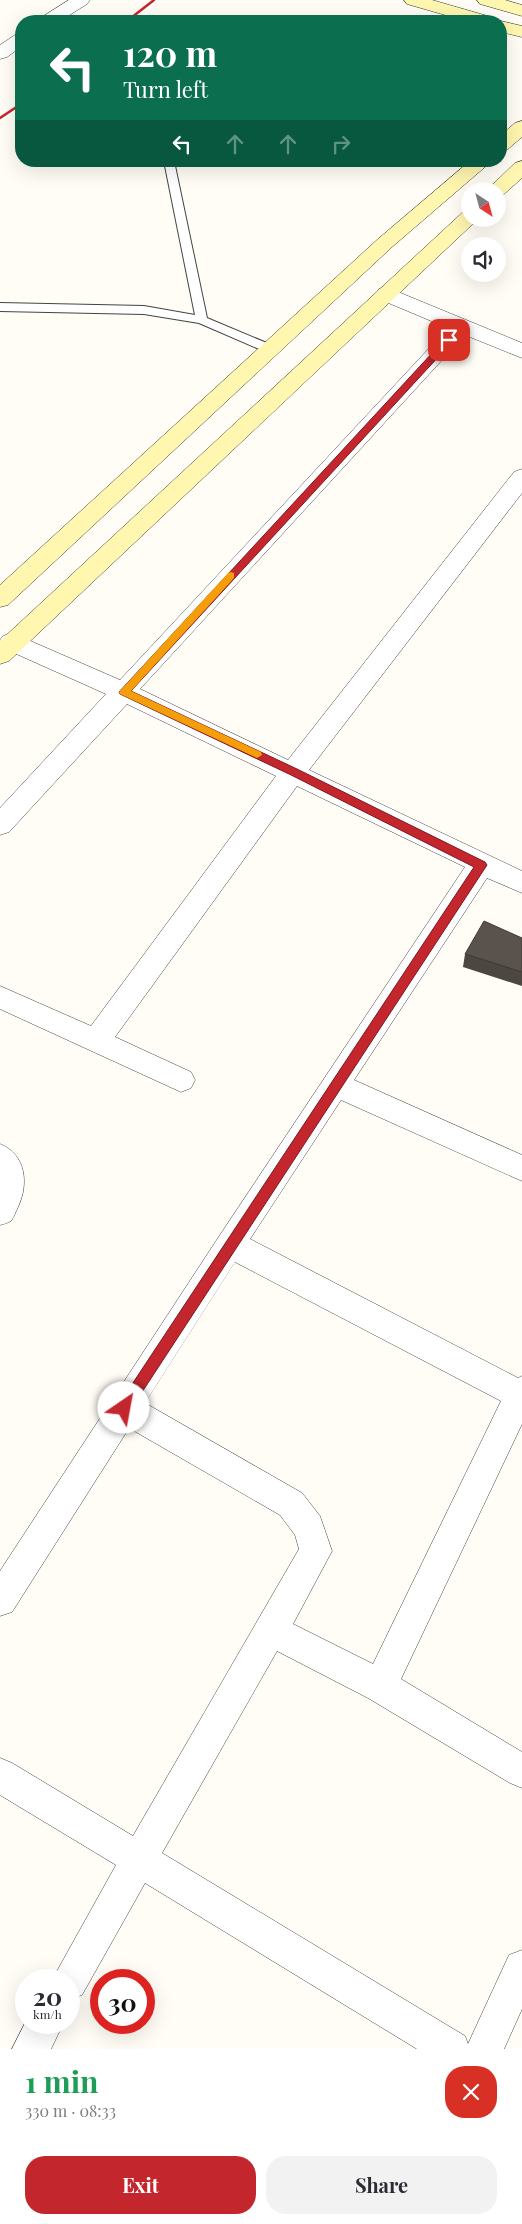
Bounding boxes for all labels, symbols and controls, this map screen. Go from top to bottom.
text: 120 m [123,29,217,76]
icon: left [40,35,105,100]
text: Turn left [123,74,208,104]
icon: left [168,130,196,158]
icon: ahead [221,130,249,158]
icon: ahead [274,130,302,158]
icon: right [327,130,355,158]
north arrow [461,182,506,228]
map controls [461,182,506,282]
button: sound [461,237,506,282]
pin [428,319,470,361]
icon: arrive [435,326,463,354]
position arrow [97,1381,149,1433]
speed limit sign: 30 [90,1969,155,2034]
text: 20 [33,1979,62,2012]
text: km/h [33,2006,62,2022]
text: 1 min [25,2061,99,2101]
button: close [445,2066,497,2118]
text: 330 m · 08:33 [25,2100,116,2121]
button: Exit [25,2156,256,2214]
button: Share [266,2156,497,2214]

